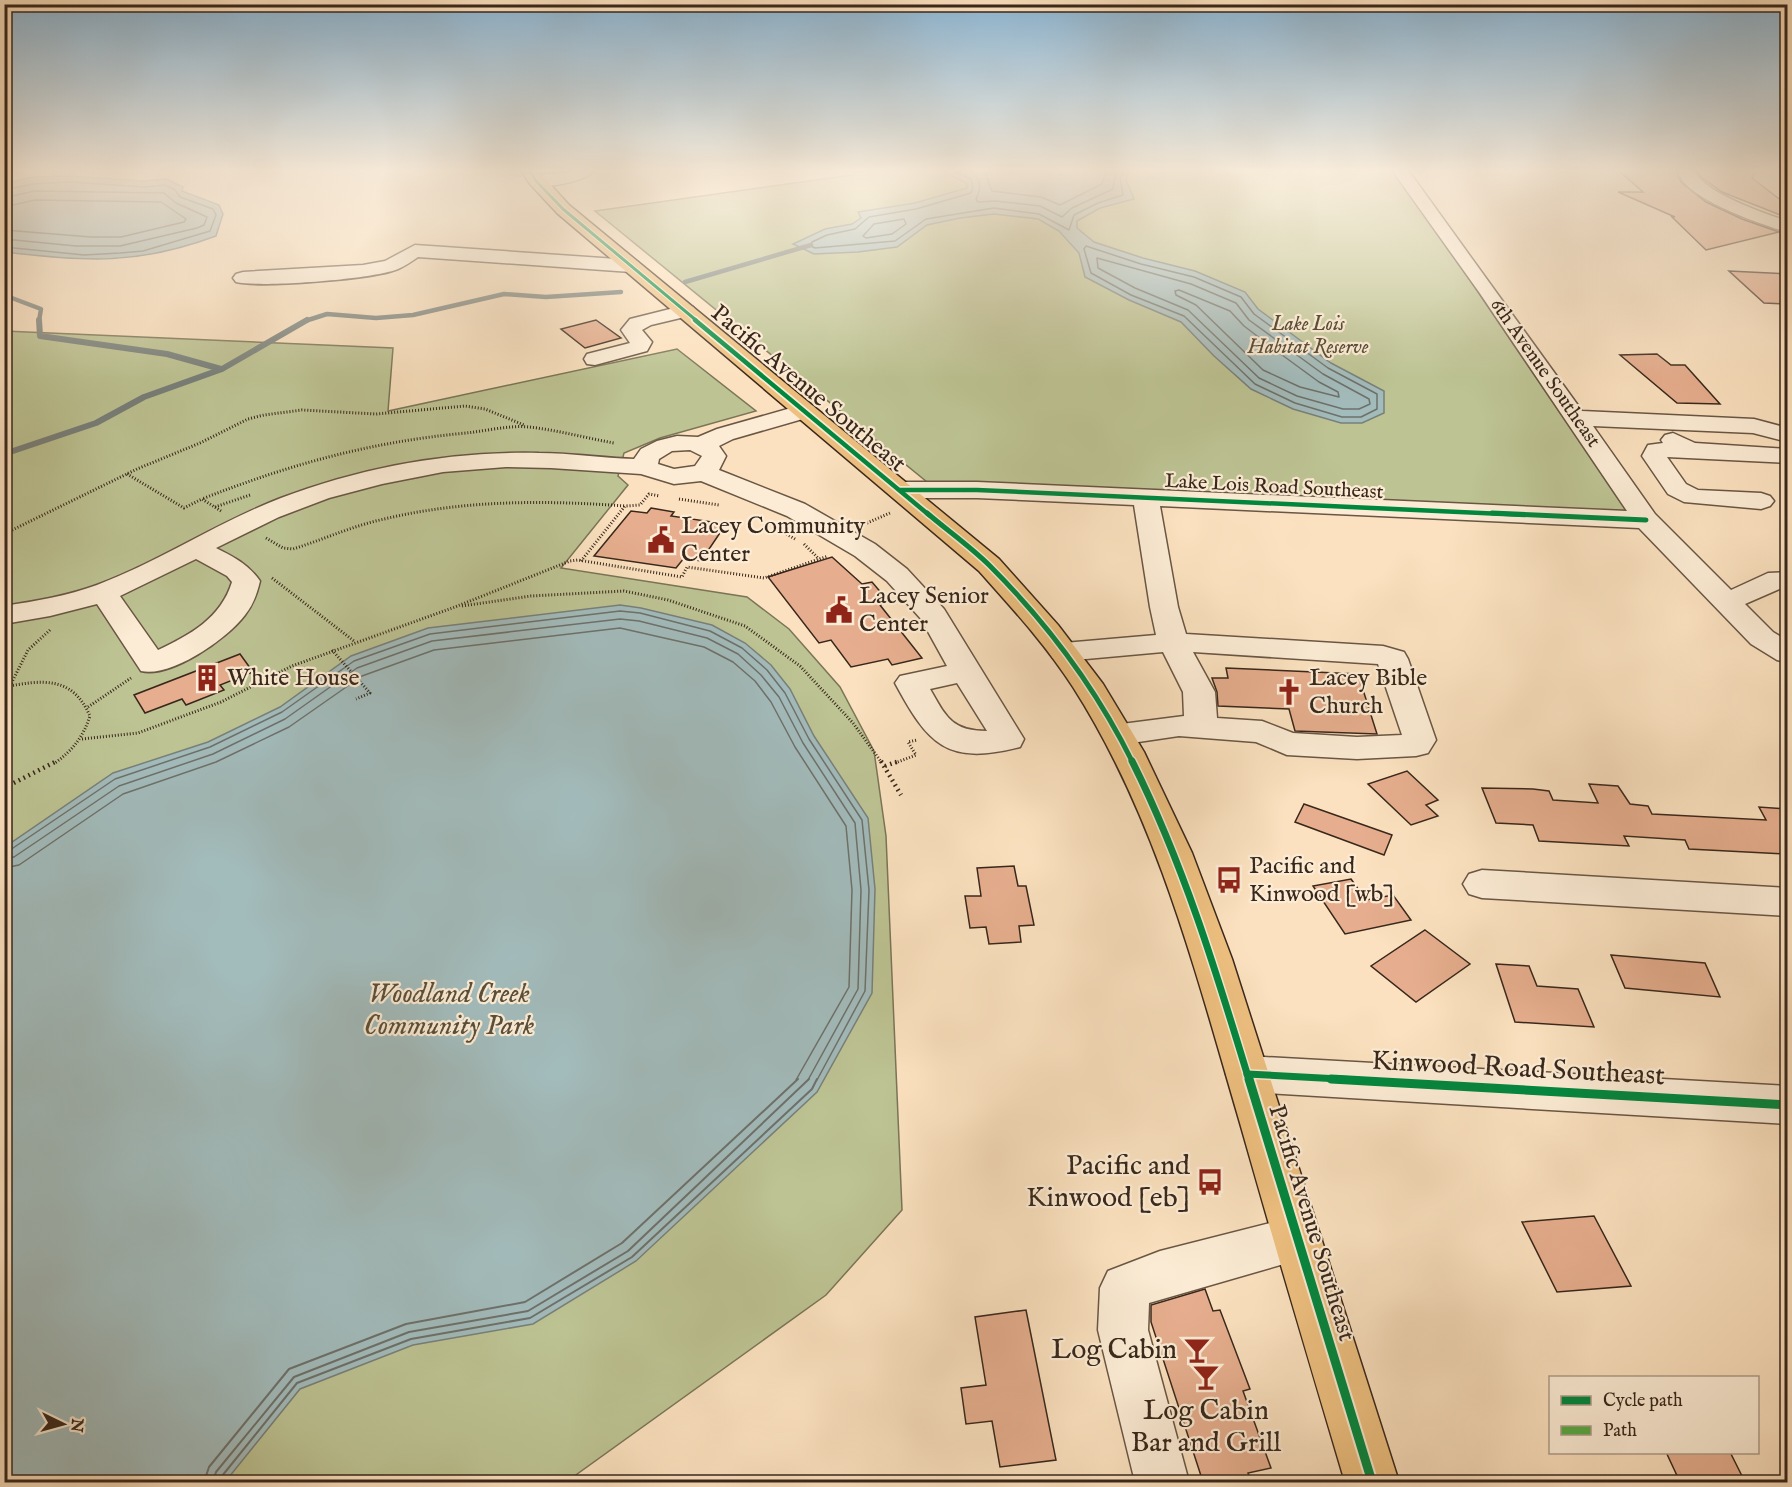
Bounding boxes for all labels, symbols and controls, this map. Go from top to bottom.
street label: 6th Avenue Southeast [1484,294,1606,452]
street label: Pacific Avenue Southeast [704,298,912,480]
park label: Lake Lois Habitat Reserve [1247,312,1369,360]
street label: Lake Lois Road Southeast [1164,469,1384,505]
place label: Lacey Community Center [681,511,866,570]
public building icon: Lacey Community Center [646,525,676,555]
place label: Lacey Senior Center [859,581,989,640]
public building icon: Lacey Senior Center [824,595,854,625]
building icon: White House [192,663,222,693]
place label: White House [227,663,360,694]
place label: Lacey Bible Church [1309,663,1427,722]
church icon: Lacey Bible Church [1274,677,1304,707]
place label: Pacific and Kinwood [wb] [1249,851,1394,910]
bus stop icon: Pacific and Kinwood [wb] [1214,865,1244,895]
park label: Woodland Creek Community Park [364,977,534,1044]
street label: Kinwood Road Southeast [1370,1044,1666,1094]
street label: Pacific Avenue Southeast [1260,1101,1362,1345]
place label: Pacific and Kinwood [eb] [1026,1149,1190,1216]
bus stop icon: Pacific and Kinwood [eb] [1195,1167,1225,1197]
place label: Log Cabin [1051,1333,1177,1368]
bar icon: Log Cabin [1182,1335,1212,1365]
bar icon: Log Cabin Bar and Grill [1191,1362,1221,1392]
legend [1549,1376,1759,1454]
text: Cycle path [1603,1390,1683,1413]
north arrow [33,1394,93,1454]
place label: Log Cabin Bar and Grill [1131,1394,1282,1461]
text: N [65,1416,87,1433]
text: Path [1603,1420,1637,1443]

